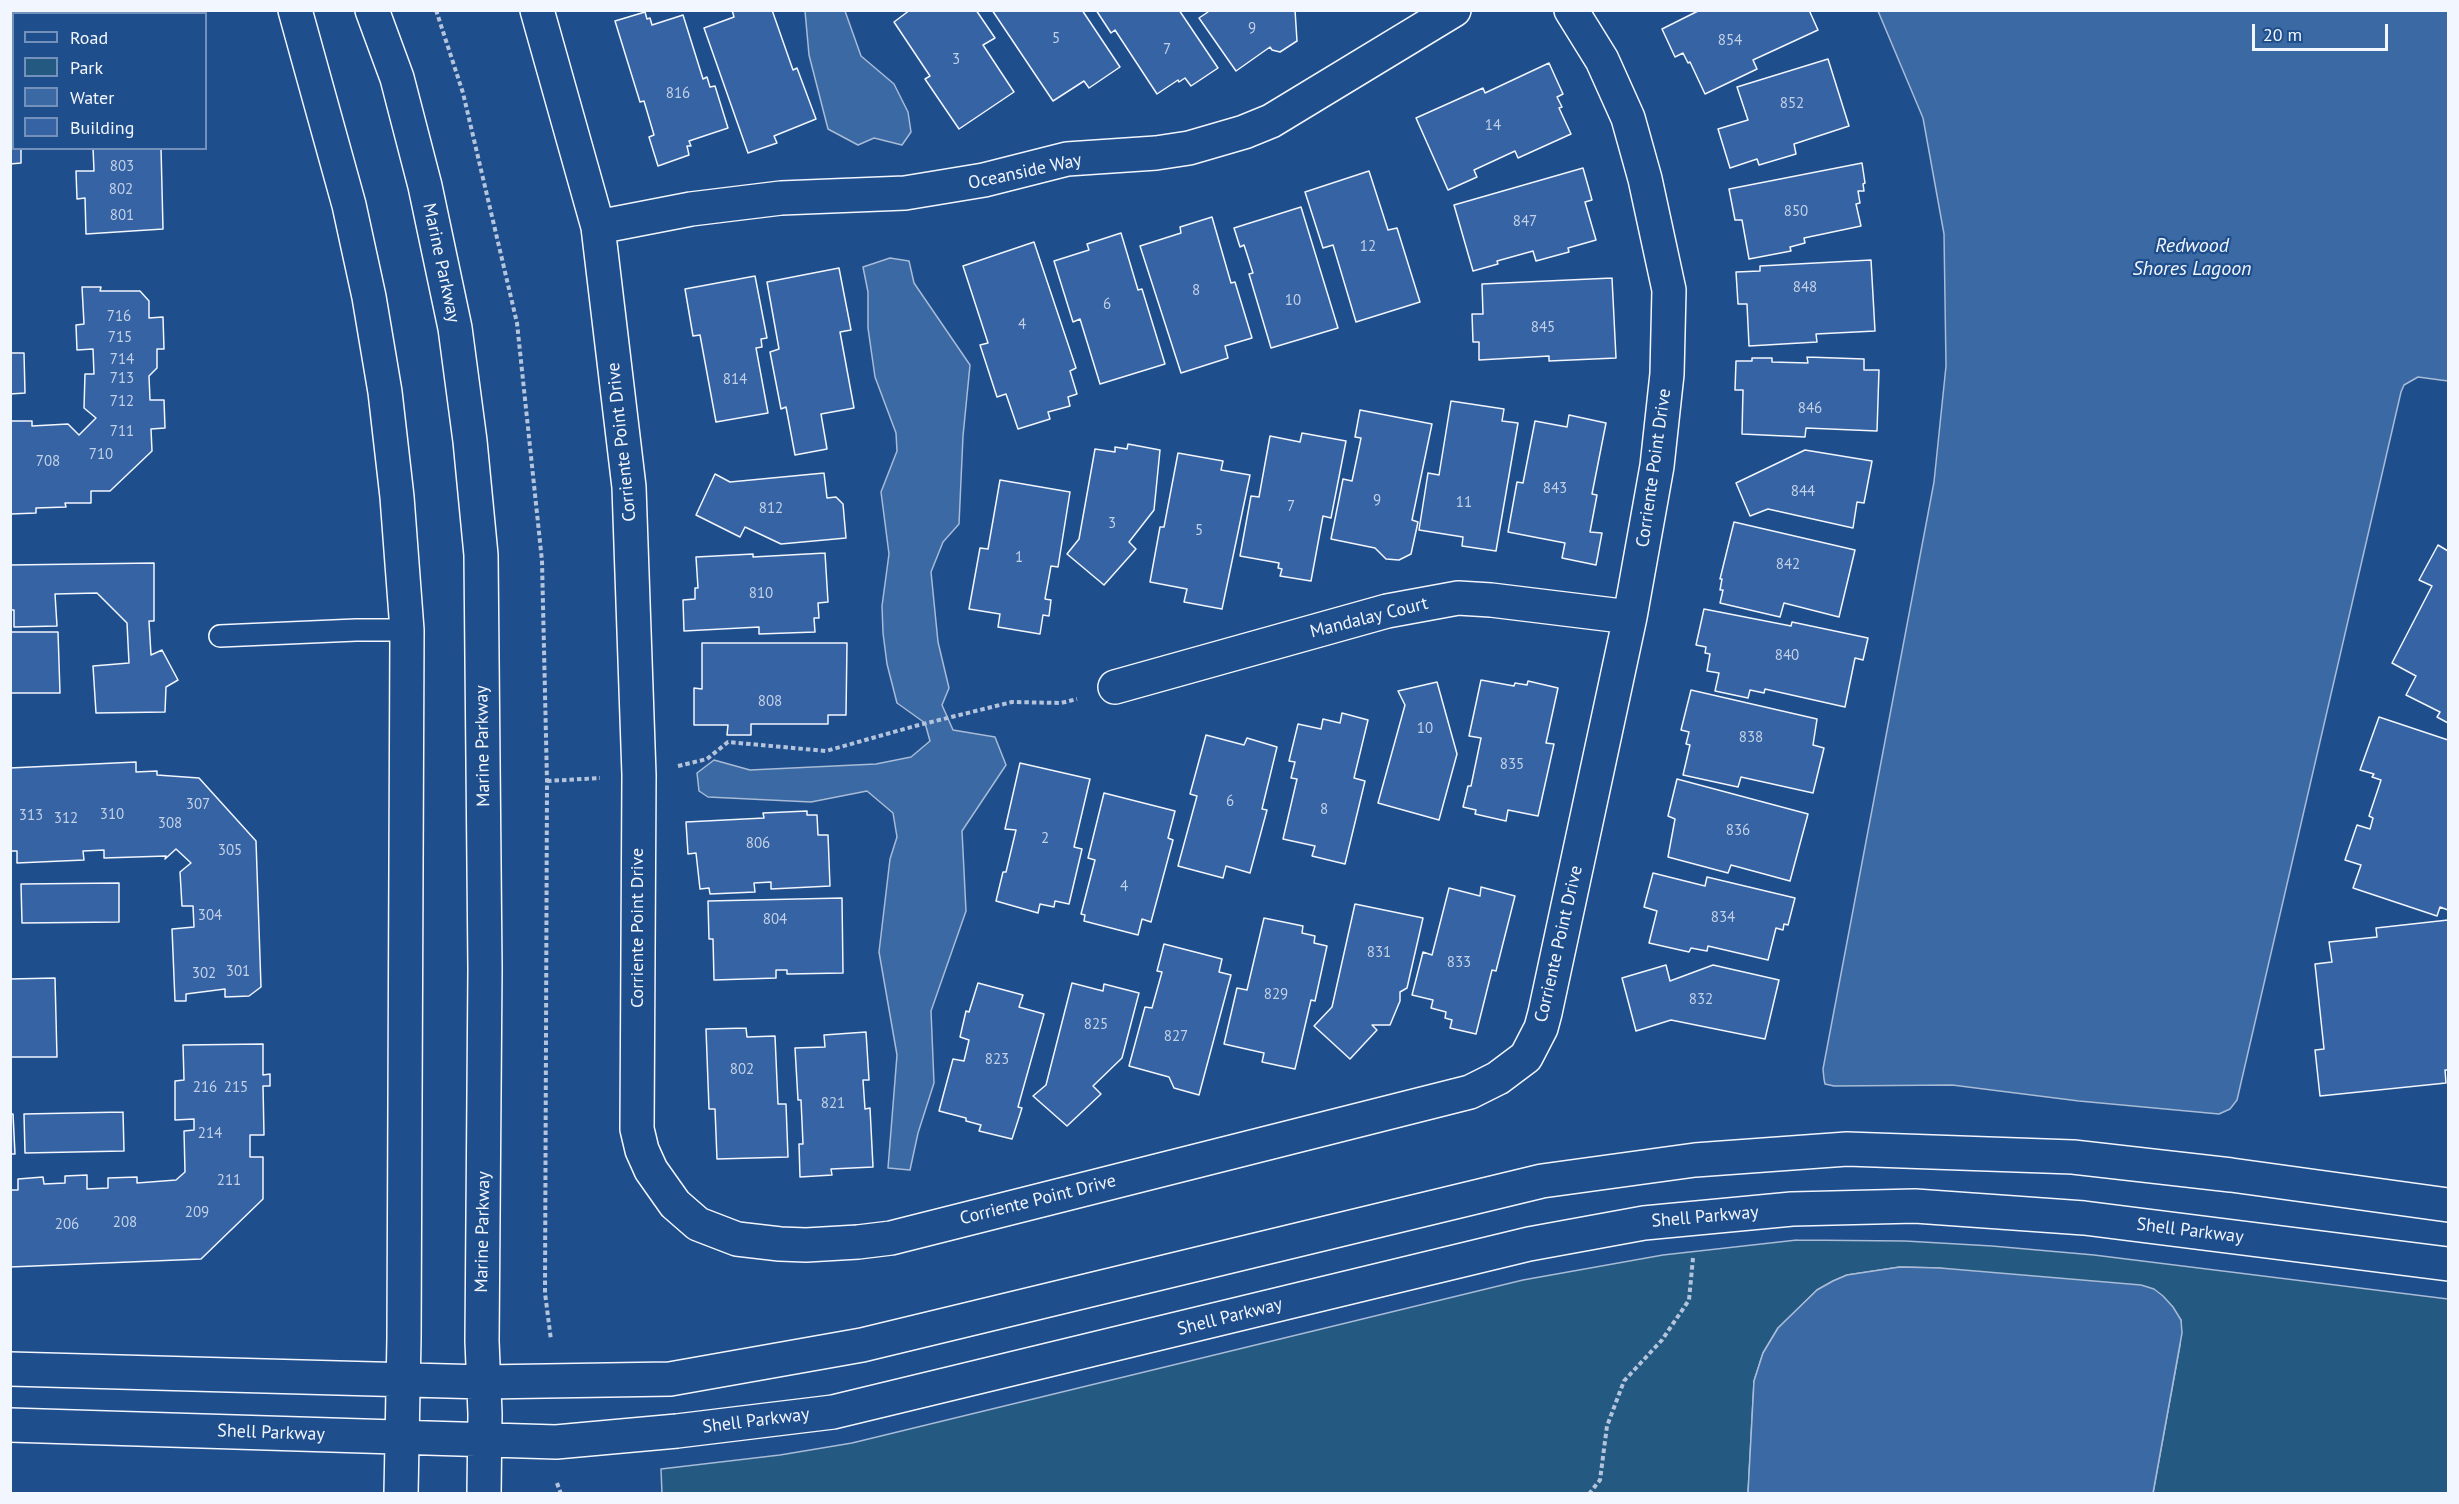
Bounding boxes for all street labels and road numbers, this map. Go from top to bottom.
street label: Oceanside Way [966,149,1084,195]
street label: Marine Parkway [418,201,464,325]
street label: Corriente Point Drive [603,361,641,523]
street label: Corriente Point Drive [1632,387,1676,549]
street label: Mandalay Court [1308,593,1430,643]
street label: Marine Parkway [471,685,495,807]
street label: Corriente Point Drive [627,848,649,1008]
street label: Corriente Point Drive [1530,864,1588,1024]
street label: Corriente Point Drive [958,1170,1118,1230]
street label: Marine Parkway [471,1171,495,1293]
street label: Shell Parkway [1651,1202,1759,1232]
street label: Shell Parkway [2135,1214,2245,1248]
street label: Shell Parkway [1175,1294,1285,1340]
street label: Shell Parkway [701,1404,811,1438]
street label: Shell Parkway [217,1420,325,1446]

